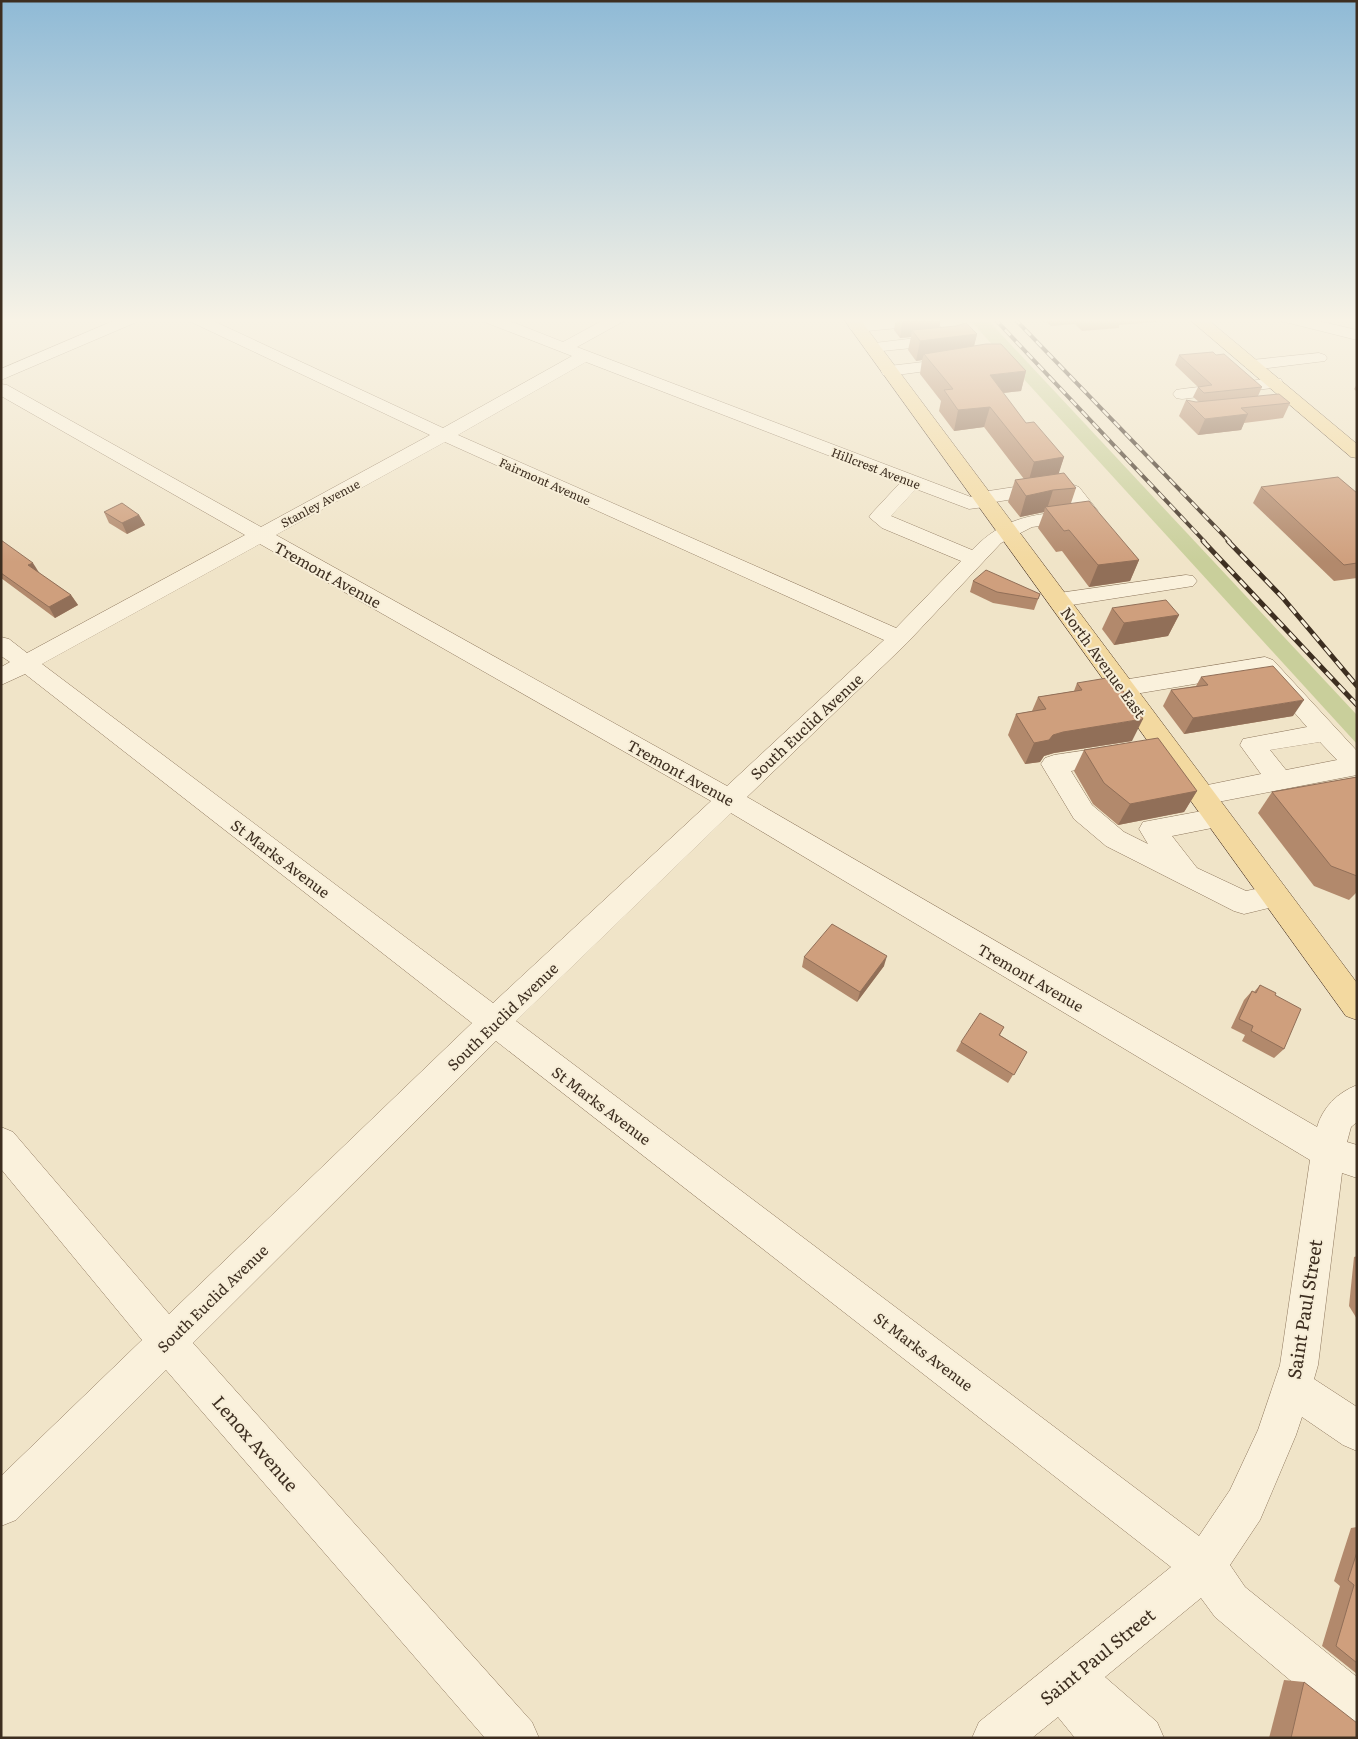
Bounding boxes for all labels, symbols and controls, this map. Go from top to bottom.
street label: Hillcrest Avenue [829,443,923,493]
street label: Fairmont Avenue [496,453,594,509]
street label: Stanley Avenue [277,475,363,531]
street label: Tremont Avenue [270,535,386,613]
street label: North Avenue East [1056,602,1152,722]
street label: South Euclid Avenue [744,667,868,785]
street label: Tremont Avenue [623,733,739,811]
street label: St Marks Avenue [227,813,336,903]
street label: Tremont Avenue [973,937,1089,1017]
street label: South Euclid Avenue [441,957,563,1075]
street label: St Marks Avenue [548,1060,657,1150]
street label: Saint Paul Street [1280,1236,1328,1381]
street label: South Euclid Avenue [151,1239,273,1357]
street label: St Marks Avenue [870,1306,979,1396]
street label: Lenox Avenue [207,1389,305,1497]
street label: Saint Paul Street [1034,1601,1161,1711]

